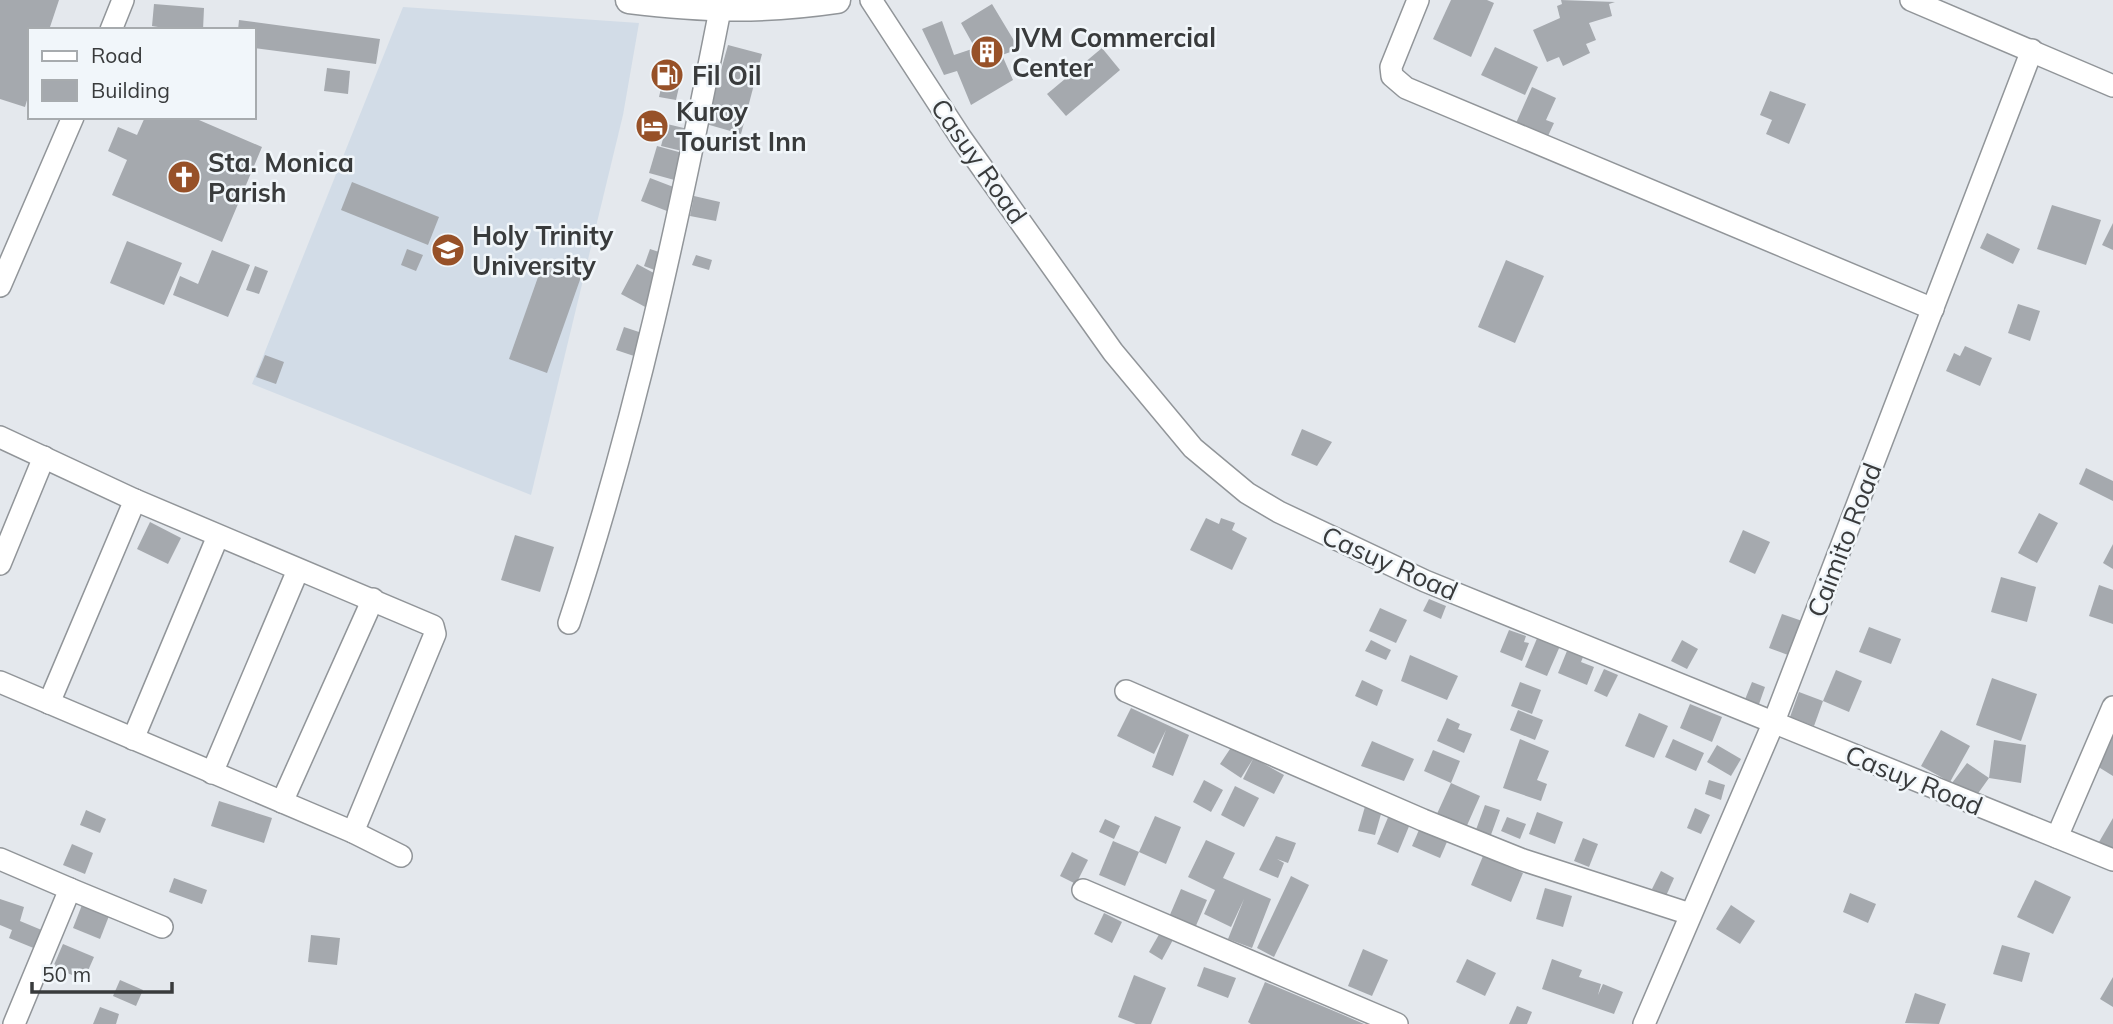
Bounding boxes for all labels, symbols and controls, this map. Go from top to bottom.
place label: JVM Commercial Center [1012,21,1216,84]
legend [28,28,256,119]
building icon: JVM Commercial Center [968,33,1006,71]
text: Road [91,42,142,68]
fuel station icon: Fil Oil [648,56,686,94]
place label: Fil Oil [692,59,762,92]
text: Building [91,77,170,103]
street label: Casuy Road [924,92,1034,230]
place label: Kuroy Tourist Inn [676,95,807,158]
hotel icon: Kuroy Tourist Inn [633,107,671,145]
place label: Sta. Monica Parish [208,146,354,209]
church icon: Sta. Monica Parish [165,158,203,196]
place label: Holy Trinity University [472,219,614,282]
school or university icon: Holy Trinity University [429,231,467,269]
street label: Caimito Road [1799,458,1889,622]
street label: Casuy Road [1317,518,1463,608]
street label: Casuy Road [1841,738,1987,822]
scale bar [32,950,172,994]
text: 50 m [42,961,91,987]

